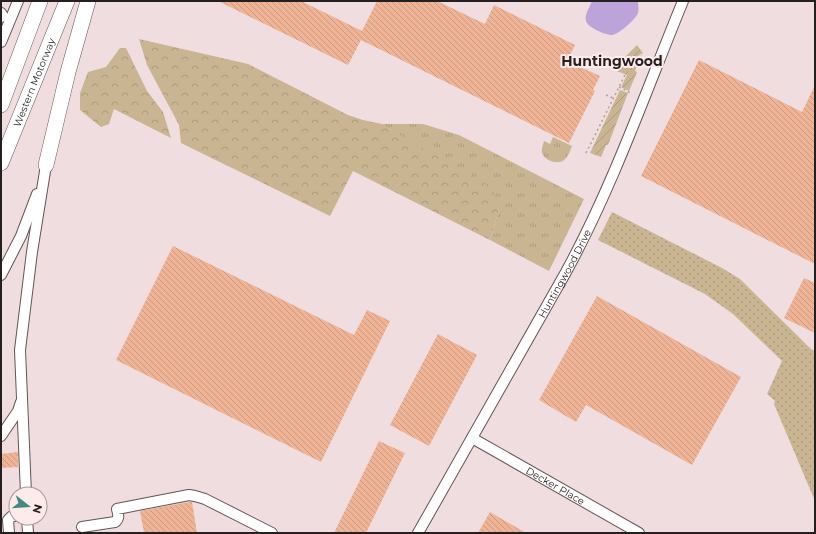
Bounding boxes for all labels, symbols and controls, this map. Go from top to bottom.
street label: Western Motorway [10,36,58,129]
district label: Huntingwood [561,52,663,70]
street label: Huntingwood Drive [535,227,594,320]
street label: Decker Place [524,464,587,507]
north arrow [8,486,48,526]
text: N [30,503,46,515]

